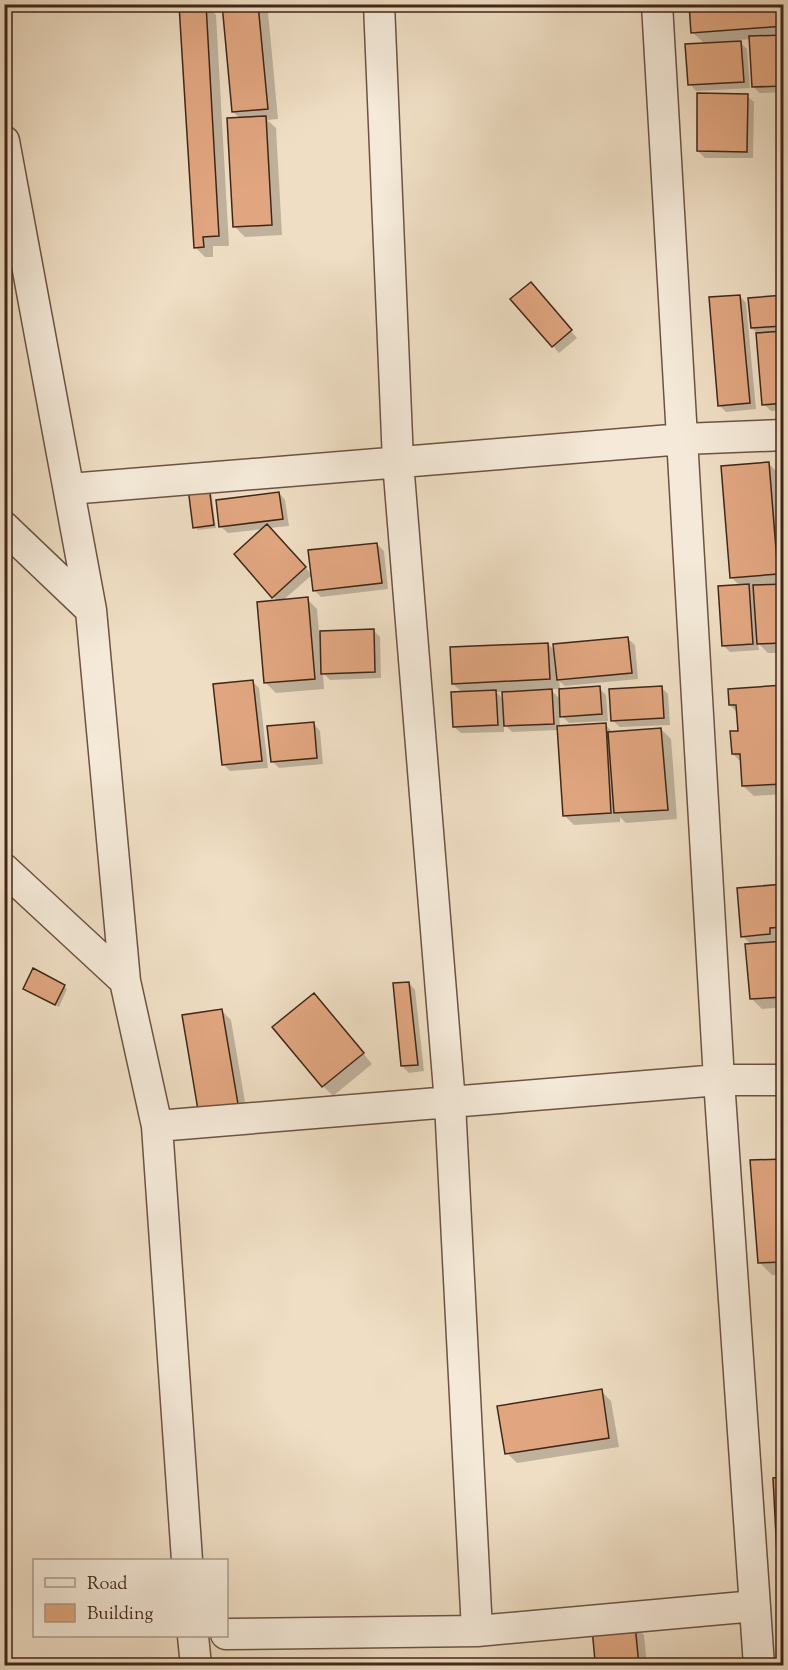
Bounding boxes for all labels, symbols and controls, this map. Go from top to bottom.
legend [33,1559,228,1637]
text: Road [87,1572,127,1598]
text: Building [87,1602,153,1628]

